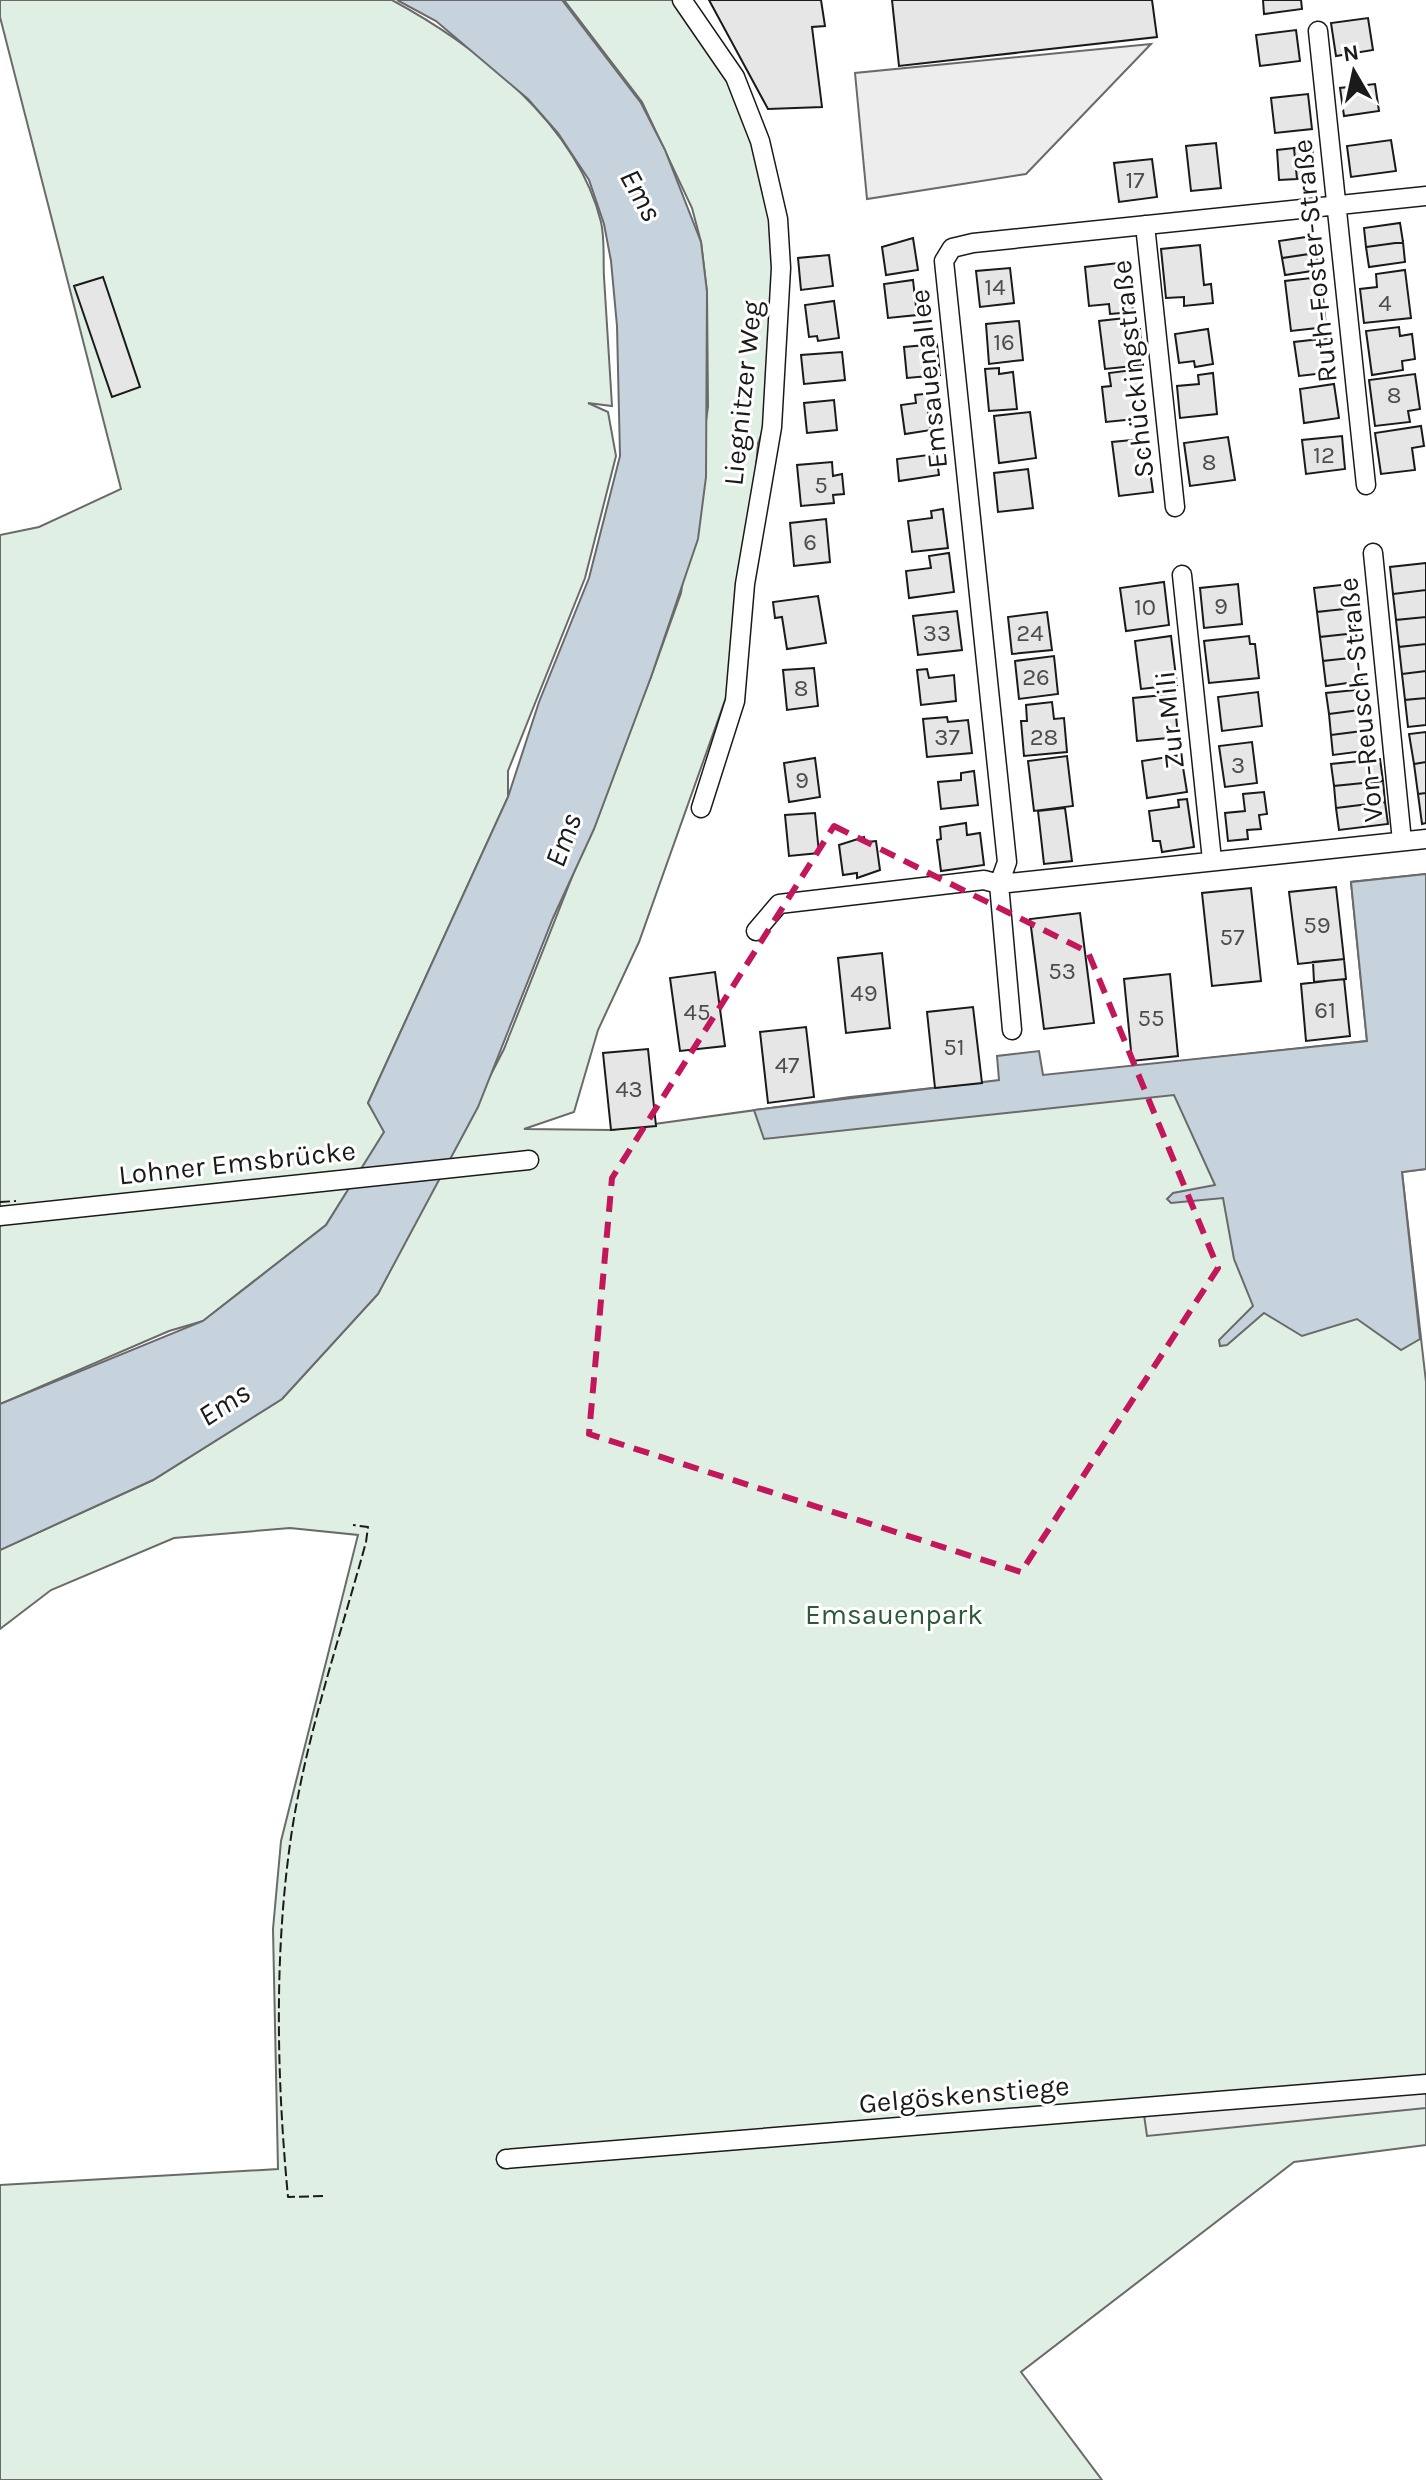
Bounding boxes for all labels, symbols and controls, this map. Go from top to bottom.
north arrow [1314,32,1394,112]
text: N [1341,39,1361,67]
street label: Ruth-Foster-Straße [1285,138,1344,384]
water label: Ems [612,162,670,228]
house number: 17 [1125,166,1145,194]
street label: Schückingstraße [1105,258,1160,479]
house number: 14 [984,273,1006,301]
street label: Emsauenallee [903,288,954,470]
house number: 4 [1378,289,1392,317]
street label: Liegnitzer Weg [716,299,769,487]
house number: 16 [993,328,1015,356]
house number: 8 [1387,381,1401,409]
house number: 12 [1313,441,1335,469]
house number: 8 [1202,448,1216,476]
house number: 5 [814,471,828,499]
house number: 6 [803,528,817,556]
street label: Von-Reusch-Straße [1331,576,1390,824]
house number: 9 [1214,592,1228,620]
house number: 10 [1134,593,1156,621]
house number: 33 [923,619,951,647]
house number: 24 [1016,619,1044,647]
house number: 26 [1022,663,1050,691]
street label: Zur Mili [1148,669,1191,771]
house number: 8 [794,674,808,702]
house number: 37 [934,723,960,751]
house number: 28 [1030,723,1058,751]
house number: 3 [1231,751,1245,779]
house number: 9 [795,766,809,794]
water label: Ems [537,808,589,872]
house number: 59 [1303,911,1331,939]
house number: 57 [1220,923,1244,951]
house number: 53 [1048,957,1076,985]
house number: 49 [850,979,878,1007]
house number: 61 [1314,996,1336,1024]
house number: 45 [684,998,710,1026]
house number: 55 [1137,1004,1165,1032]
house number: 51 [943,1033,965,1061]
house number: 47 [775,1051,799,1079]
house number: 43 [615,1075,643,1103]
street label: Lohner Emsbrücke [117,1134,357,1191]
water label: Ems [191,1374,257,1434]
park label: Emsauenpark [805,1598,983,1631]
street label: Gelgöskenstiege [857,2069,1071,2120]

